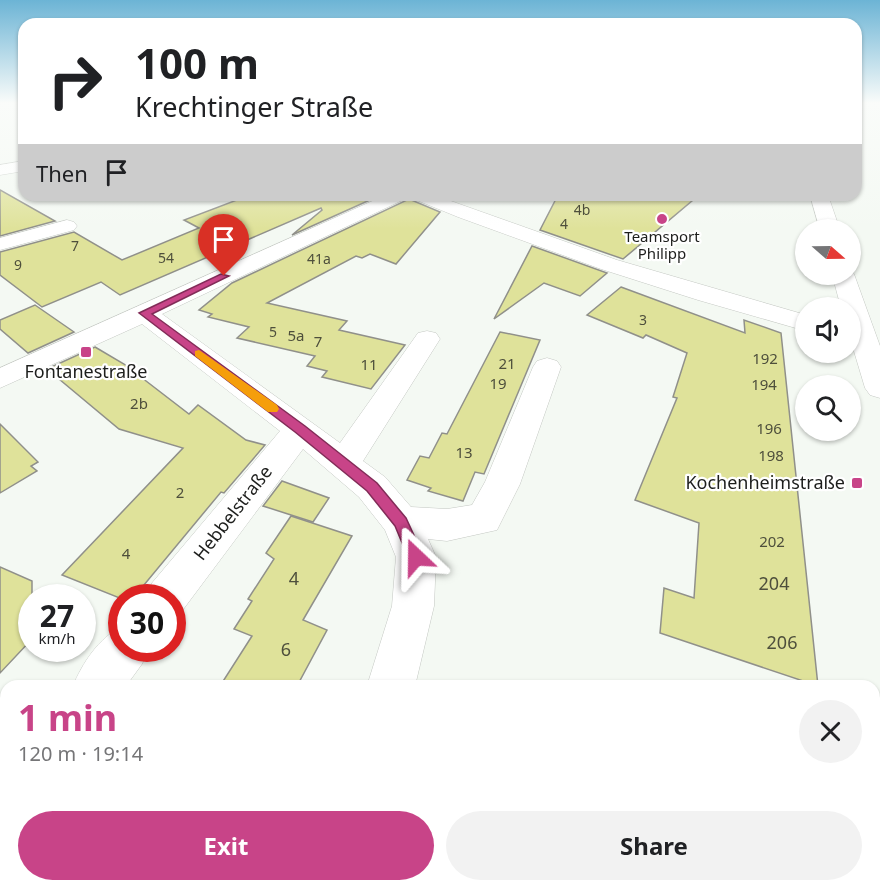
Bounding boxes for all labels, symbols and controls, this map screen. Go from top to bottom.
text: 100 m [135,34,259,91]
icon: right [36,42,114,120]
text: Krechtinger Straße [135,88,373,125]
icon: arrive [100,156,133,189]
text: Then [36,158,88,188]
house number: 4b [574,200,590,219]
marker: Teamsport Philipp [655,212,669,226]
pin [198,214,249,276]
house number: 4 [560,214,568,233]
north arrow [795,219,861,285]
map controls [795,219,861,441]
icon: arrive [207,223,240,256]
place label: Teamsport Philipp [624,226,700,263]
house number: 7 [71,236,79,255]
house number: 54 [158,248,174,267]
house number: 41a [307,249,331,268]
house number: 9 [14,255,22,274]
button: sound [795,297,861,363]
house number: 3 [639,310,647,329]
house number: 5 [269,322,277,341]
house number: 5a [288,325,305,345]
house number: 7 [314,331,322,351]
marker: Fontanestraße [79,345,93,359]
house number: 192 [752,348,778,368]
house number: 21 [498,353,516,373]
house number: 11 [360,354,378,374]
place label: Fontanestraße [24,359,148,383]
house number: 19 [489,373,507,393]
house number: 194 [751,374,777,394]
button: search [795,375,861,441]
house number: 2b [130,393,148,413]
house number: 196 [756,418,782,438]
house number: 13 [455,442,473,462]
house number: 198 [758,445,784,465]
street label: Hebbelstraße [188,460,277,565]
place label: Kochenheimstraße [685,470,845,494]
marker: Kochenheimstraße [850,476,864,490]
house number: 2 [176,482,184,502]
position arrow [384,525,448,589]
house number: 202 [759,531,785,551]
house number: 4 [122,543,131,563]
house number: 4 [289,566,299,590]
house number: 204 [759,571,789,595]
speed limit sign: 30 [108,584,186,662]
text: 27 [40,595,74,636]
text: km/h [39,628,75,648]
house number: 206 [767,630,797,654]
house number: 6 [281,637,291,661]
text: 1 min [18,693,117,742]
button: close [799,700,862,763]
text: 120 m · 19:14 [18,740,143,767]
button: Exit [18,811,434,880]
button: Share [446,811,862,880]

